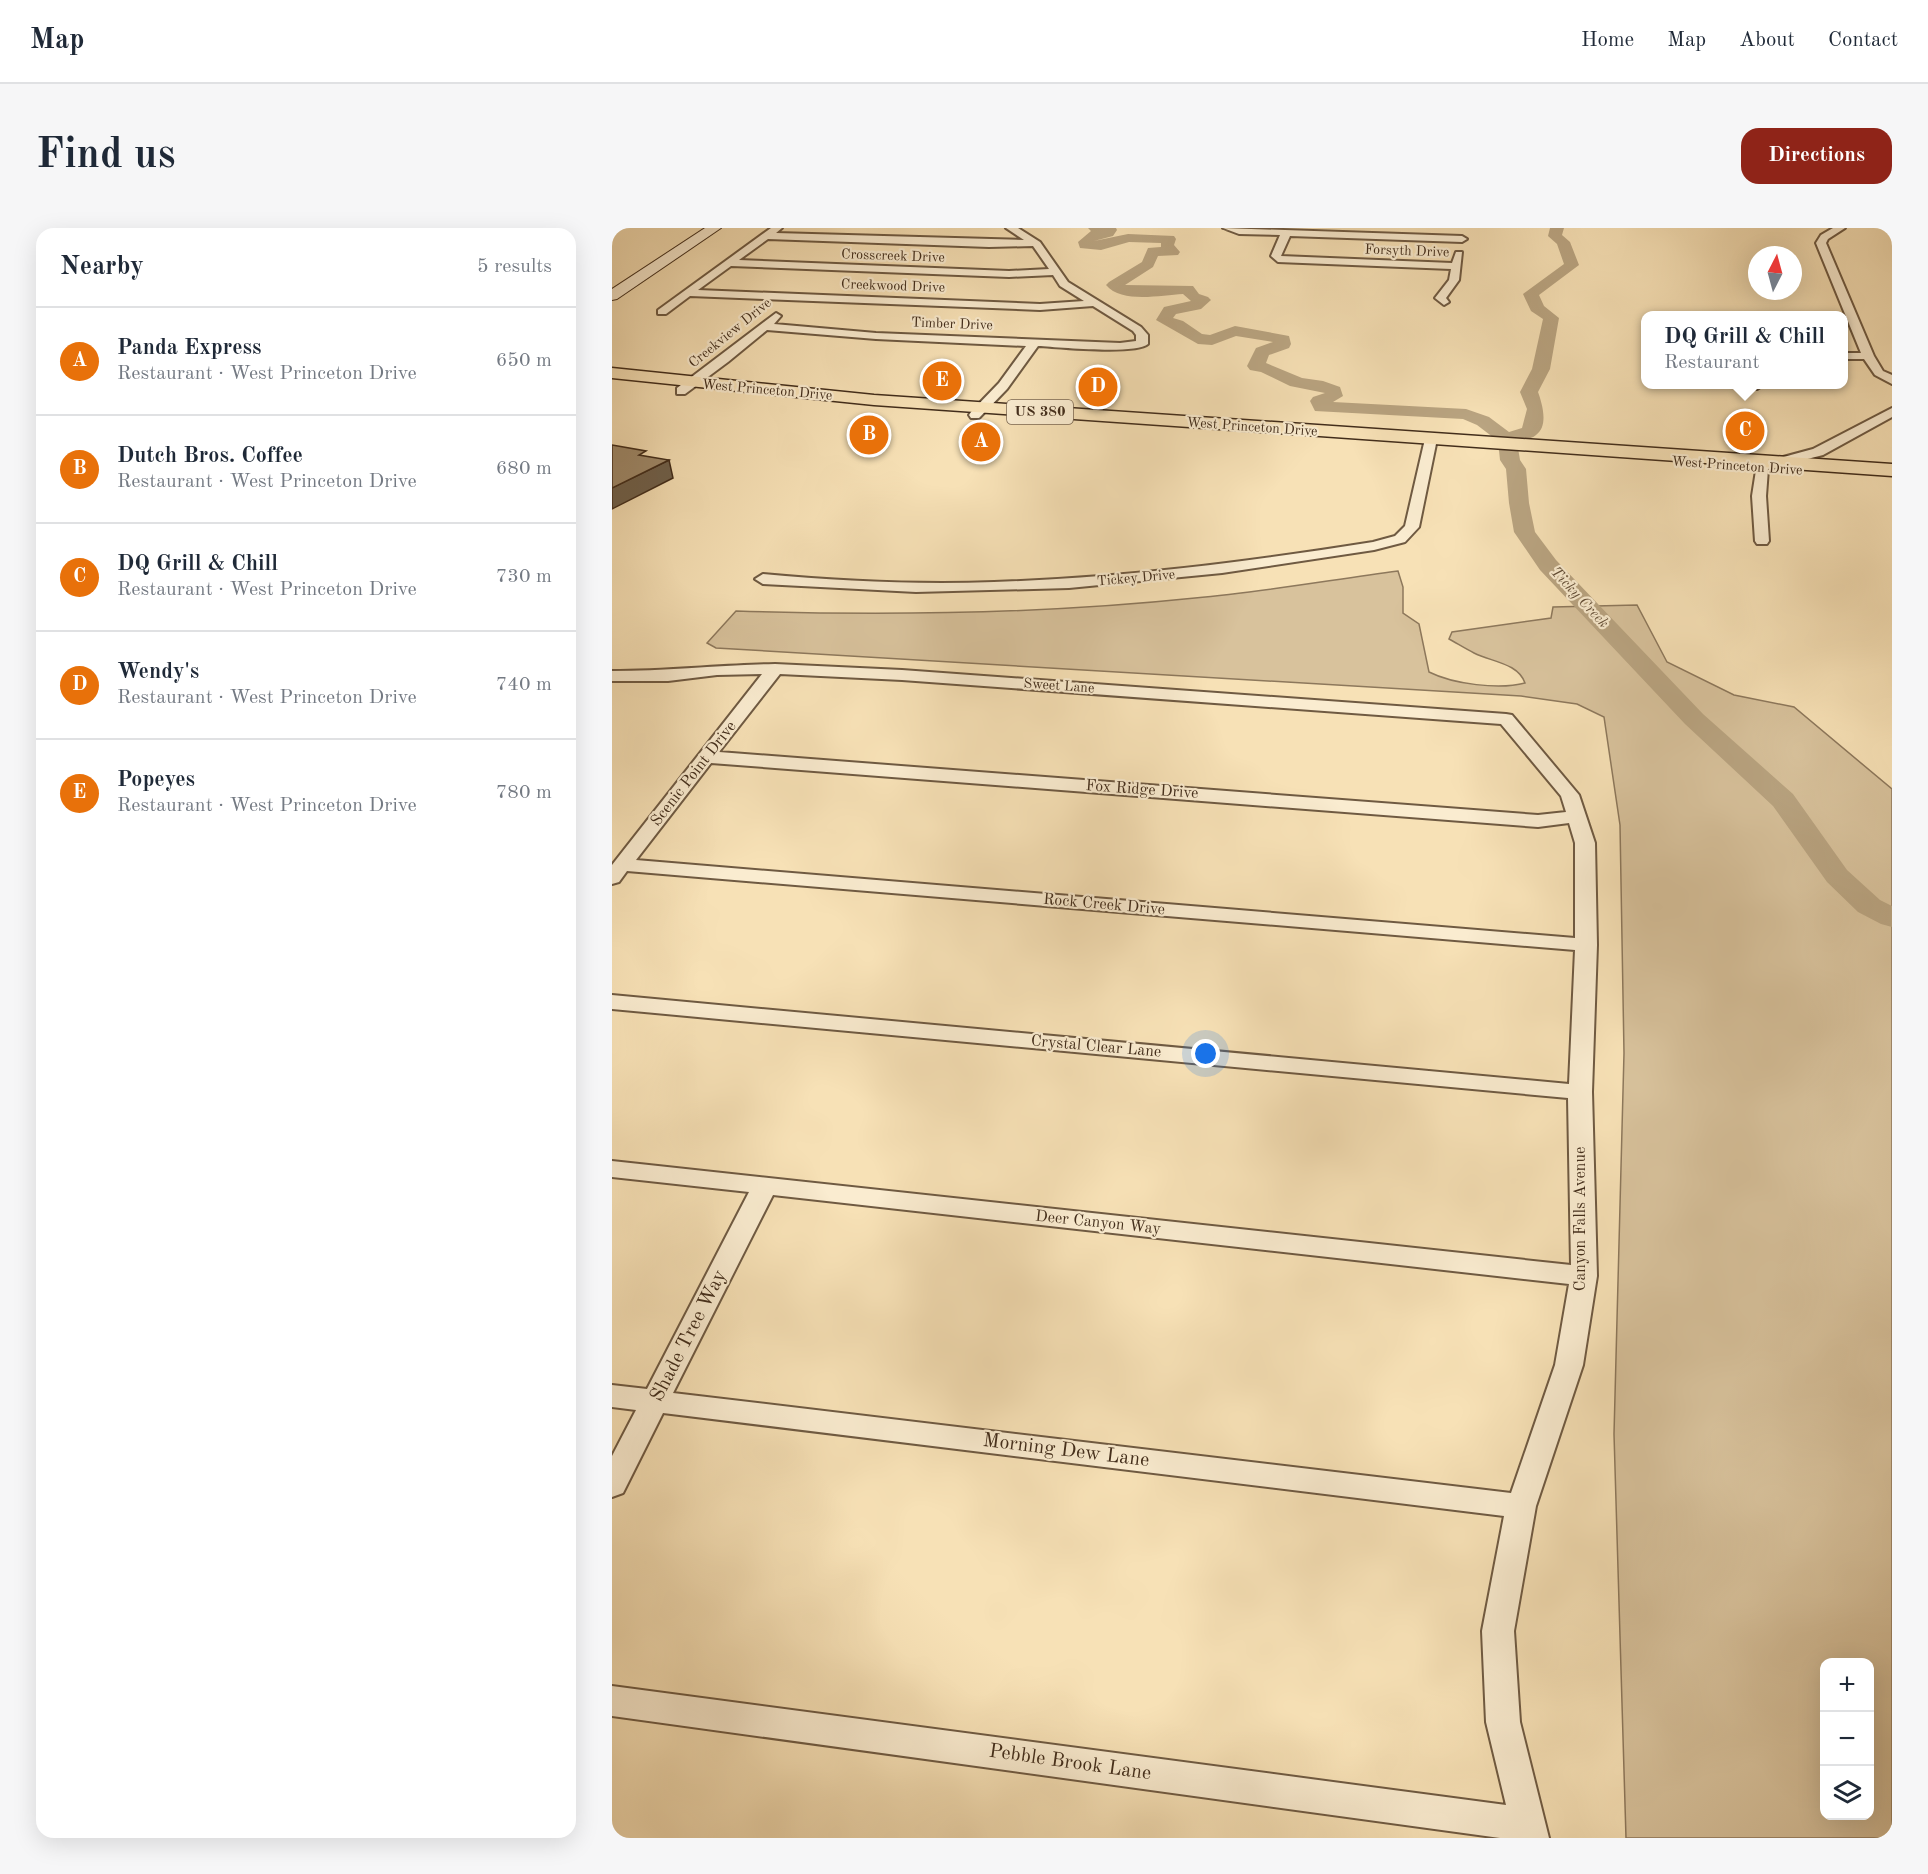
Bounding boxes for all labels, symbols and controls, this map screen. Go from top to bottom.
text: Map [30,27,84,55]
text: Home [1581,30,1634,51]
text: Map [1667,30,1706,51]
text: About [1739,30,1795,51]
text: Contact [1828,30,1898,51]
button: Directions [1741,128,1892,184]
text: Find us [36,135,175,177]
street label: Forsyth Drive [1364,243,1450,259]
north arrow [1748,246,1802,300]
street label: Crosscreek Drive [841,247,945,265]
text: Nearby [60,254,144,280]
text: 5 results [477,257,552,277]
street label: Creekwood Drive [841,277,945,295]
street label: Creekview Drive [686,296,774,370]
popup [1641,311,1848,389]
street label: Timber Drive [911,316,993,332]
text: DQ Grill & Chill [1664,326,1825,348]
text: Panda Express [117,337,262,359]
text: A [72,351,87,371]
text: 650 m [496,351,552,371]
text: Restaurant [1664,353,1760,373]
pin: E [922,358,962,404]
text: Restaurant · West Princeton Drive [117,364,417,384]
pin: D [1078,364,1118,410]
street label: West Princeton Drive [701,377,833,403]
road number: US 380 [1007,400,1073,424]
pin: C [1726,408,1764,454]
pin: B [850,412,888,458]
street label: West Princeton Drive [1186,415,1318,439]
pin: A [962,420,1000,464]
text: Dutch Bros. Coffee [117,445,303,467]
street label: West Princeton Drive [1671,454,1803,478]
text: B [72,459,87,479]
text: 680 m [496,459,552,479]
text: Restaurant · West Princeton Drive [117,472,417,492]
text: DQ Grill & Chill [117,553,278,575]
water label: Ticky Creek [1547,565,1611,631]
text: C [73,567,86,587]
text: 730 m [496,567,552,587]
street label: Tickey Drive [1096,568,1176,588]
text: Restaurant · West Princeton Drive [117,580,417,600]
text: Wendy's [117,661,199,683]
text: D [72,675,87,695]
text: 740 m [496,675,552,695]
street label: Sweet Lane [1023,677,1095,695]
text: Restaurant · West Princeton Drive [117,688,417,708]
street label: Scenic Point Drive [648,719,740,829]
text: Popeyes [117,769,195,791]
street label: Fox Ridge Drive [1085,778,1199,802]
text: E [73,783,86,803]
text: 780 m [496,783,552,803]
text: Restaurant · West Princeton Drive [117,796,417,816]
street label: Rock Creek Drive [1042,892,1166,918]
street label: Crystal Clear Lane [1030,1033,1162,1061]
your location [1191,1039,1220,1068]
street label: Canyon Falls Avenue [1573,1147,1589,1291]
street label: Deer Canyon Way [1034,1208,1162,1238]
street label: Shade Tree Way [647,1267,731,1405]
street label: Morning Dew Lane [982,1431,1150,1471]
map controls [1820,1658,1874,1820]
button: + [1820,1658,1874,1712]
button: − [1820,1712,1874,1766]
street label: Pebble Brook Lane [988,1742,1152,1784]
button: layers [1820,1766,1874,1820]

